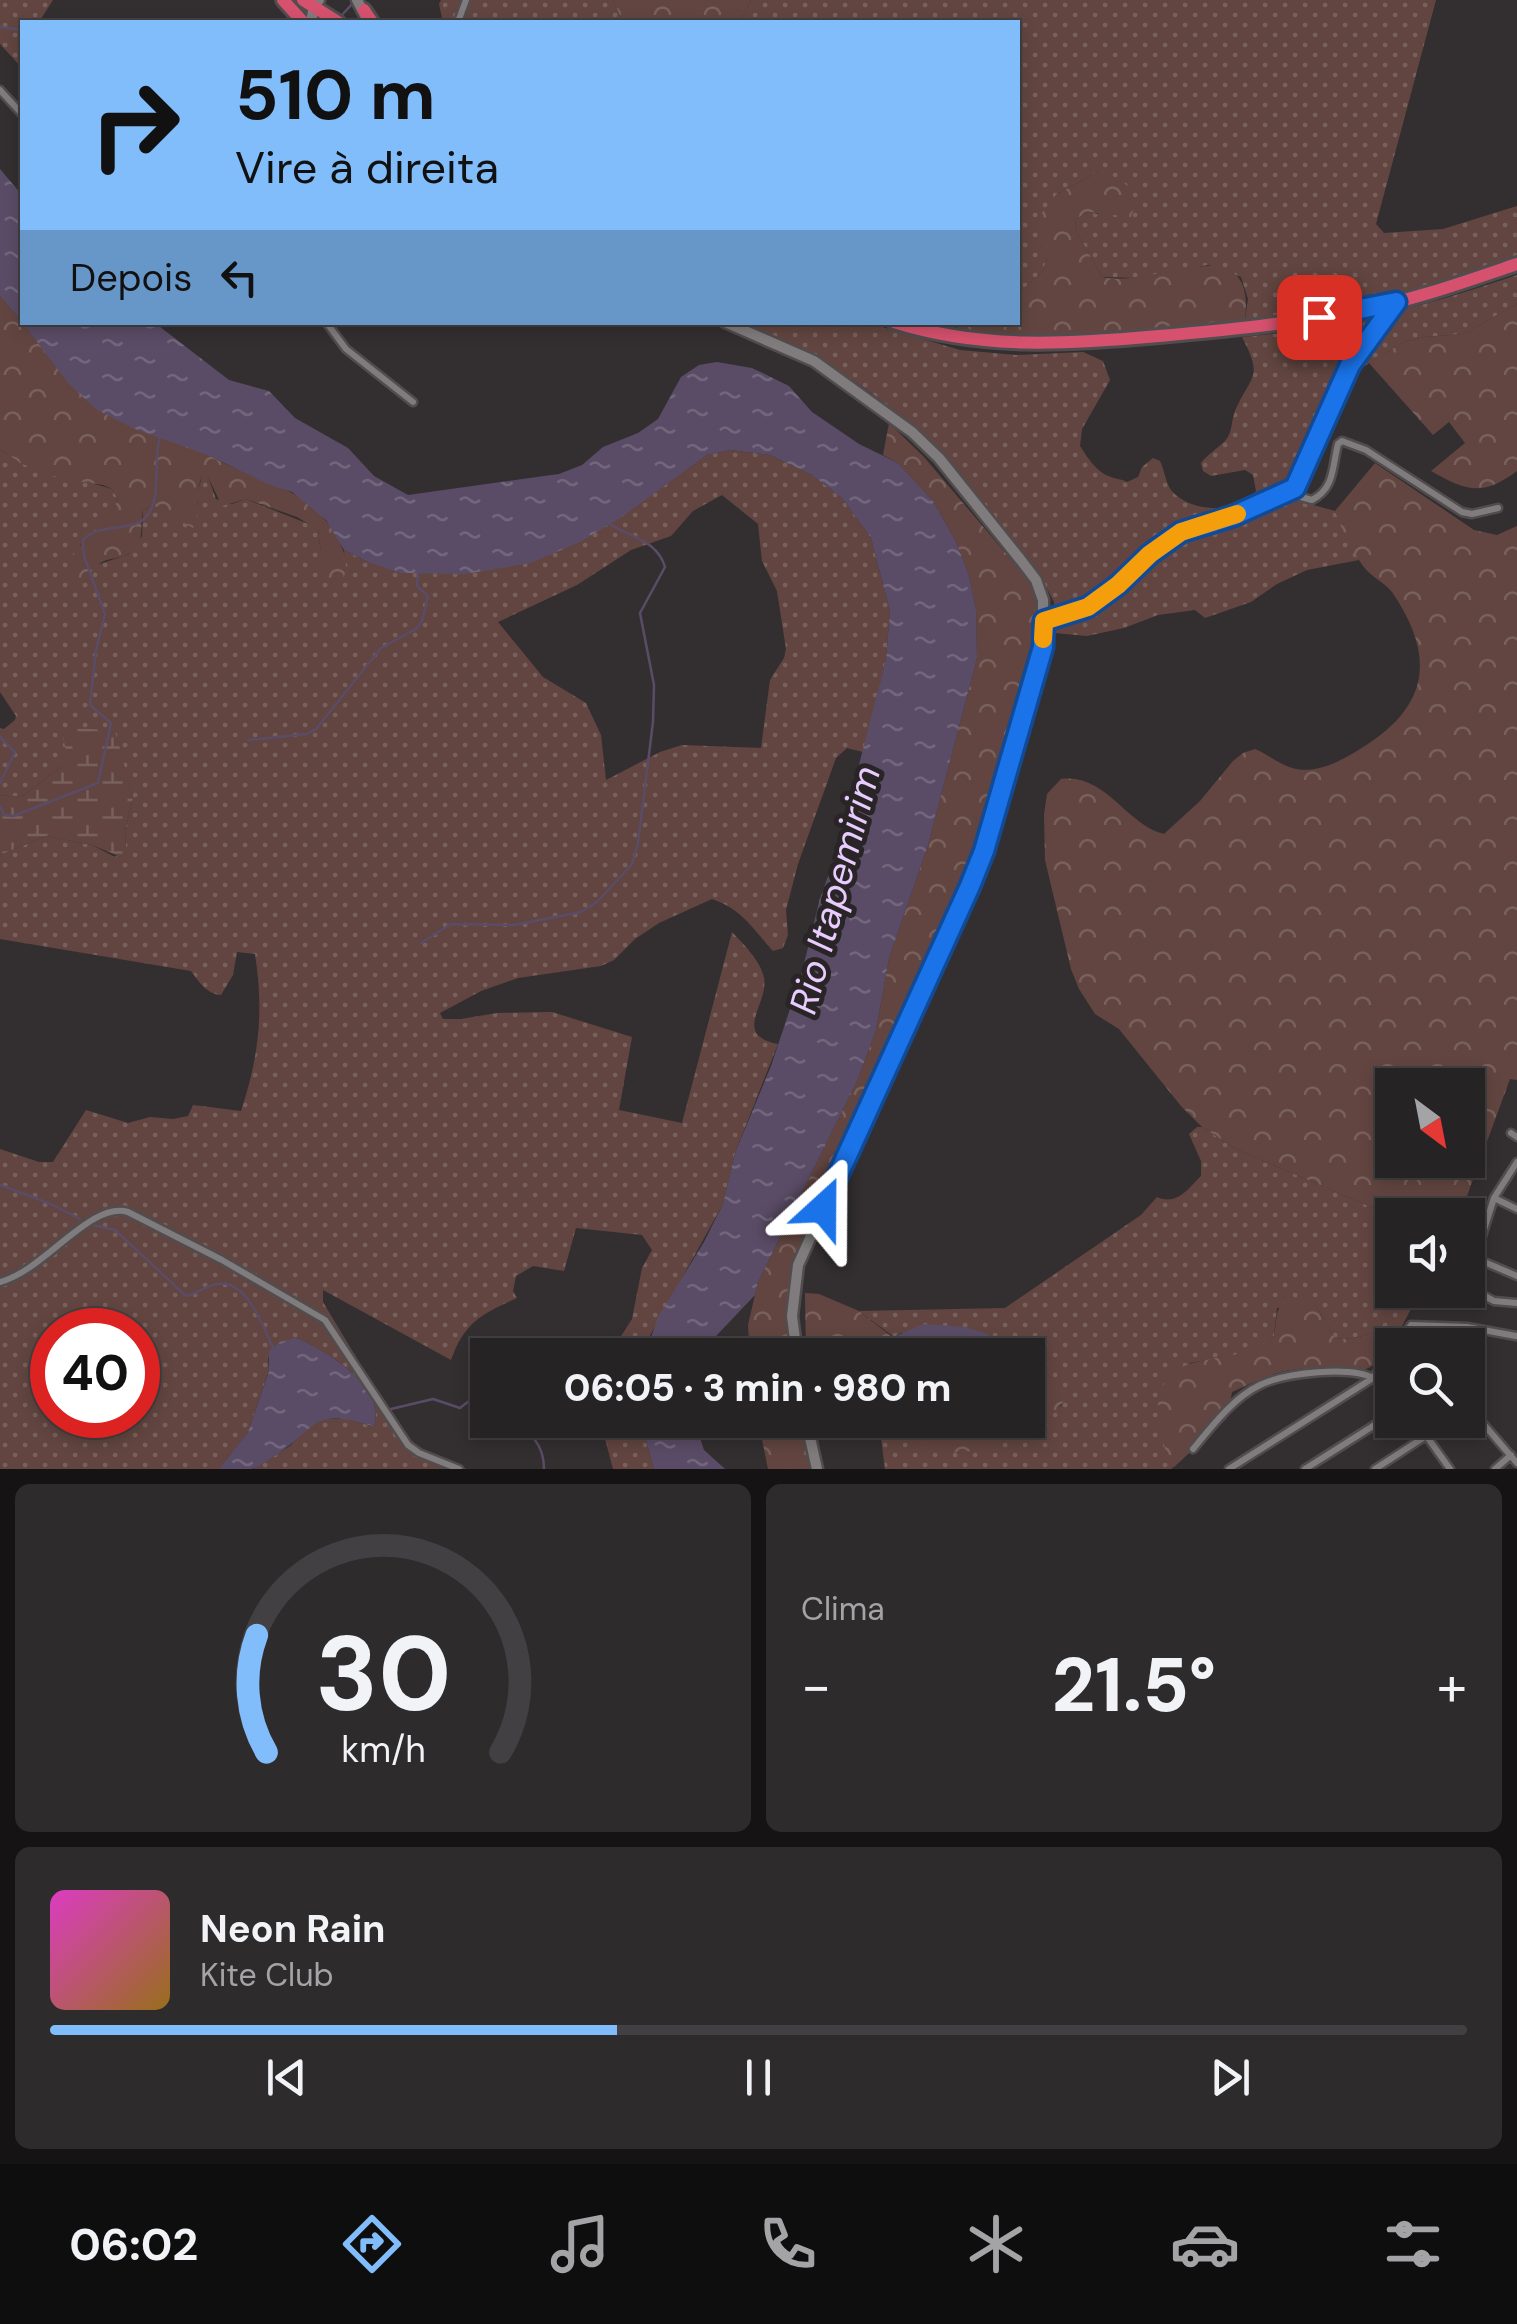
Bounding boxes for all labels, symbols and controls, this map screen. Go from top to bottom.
text: 510 m [235,50,436,141]
icon: right [70,60,200,190]
text: Vire à direita [235,138,499,197]
icon: left [212,250,267,305]
text: Depois [70,253,192,303]
pin [1277,275,1362,360]
icon: arrive [1292,290,1347,345]
water label: Rio Itapemirim [778,761,892,1019]
north arrow [1375,1068,1485,1178]
map controls [1375,1068,1485,1438]
position arrow [771,1156,875,1260]
button: sound [1375,1198,1485,1308]
speed limit sign: 40 [30,1308,160,1438]
button: search [1375,1328,1485,1438]
text: 06:05 · 3 min · 980 m [564,1363,951,1413]
text: Clima [801,1588,885,1630]
text: 30 [315,1607,451,1742]
text: 21.5° [1052,1637,1216,1734]
text: − [801,1650,831,1722]
text: + [1437,1650,1467,1722]
text: km/h [341,1727,425,1773]
text: Neon Rain [200,1904,385,1954]
text: Kite Club [200,1954,334,1996]
icon: previous [259,2050,314,2105]
icon: pause [731,2050,786,2105]
icon: next [1203,2050,1258,2105]
icon: directions [337,2209,407,2279]
icon: music [545,2209,615,2279]
icon: phone [753,2209,823,2279]
icon: climate [961,2209,1031,2279]
icon: car [1170,2209,1240,2279]
icon: filters [1378,2209,1448,2279]
text: 06:02 [69,2215,198,2274]

